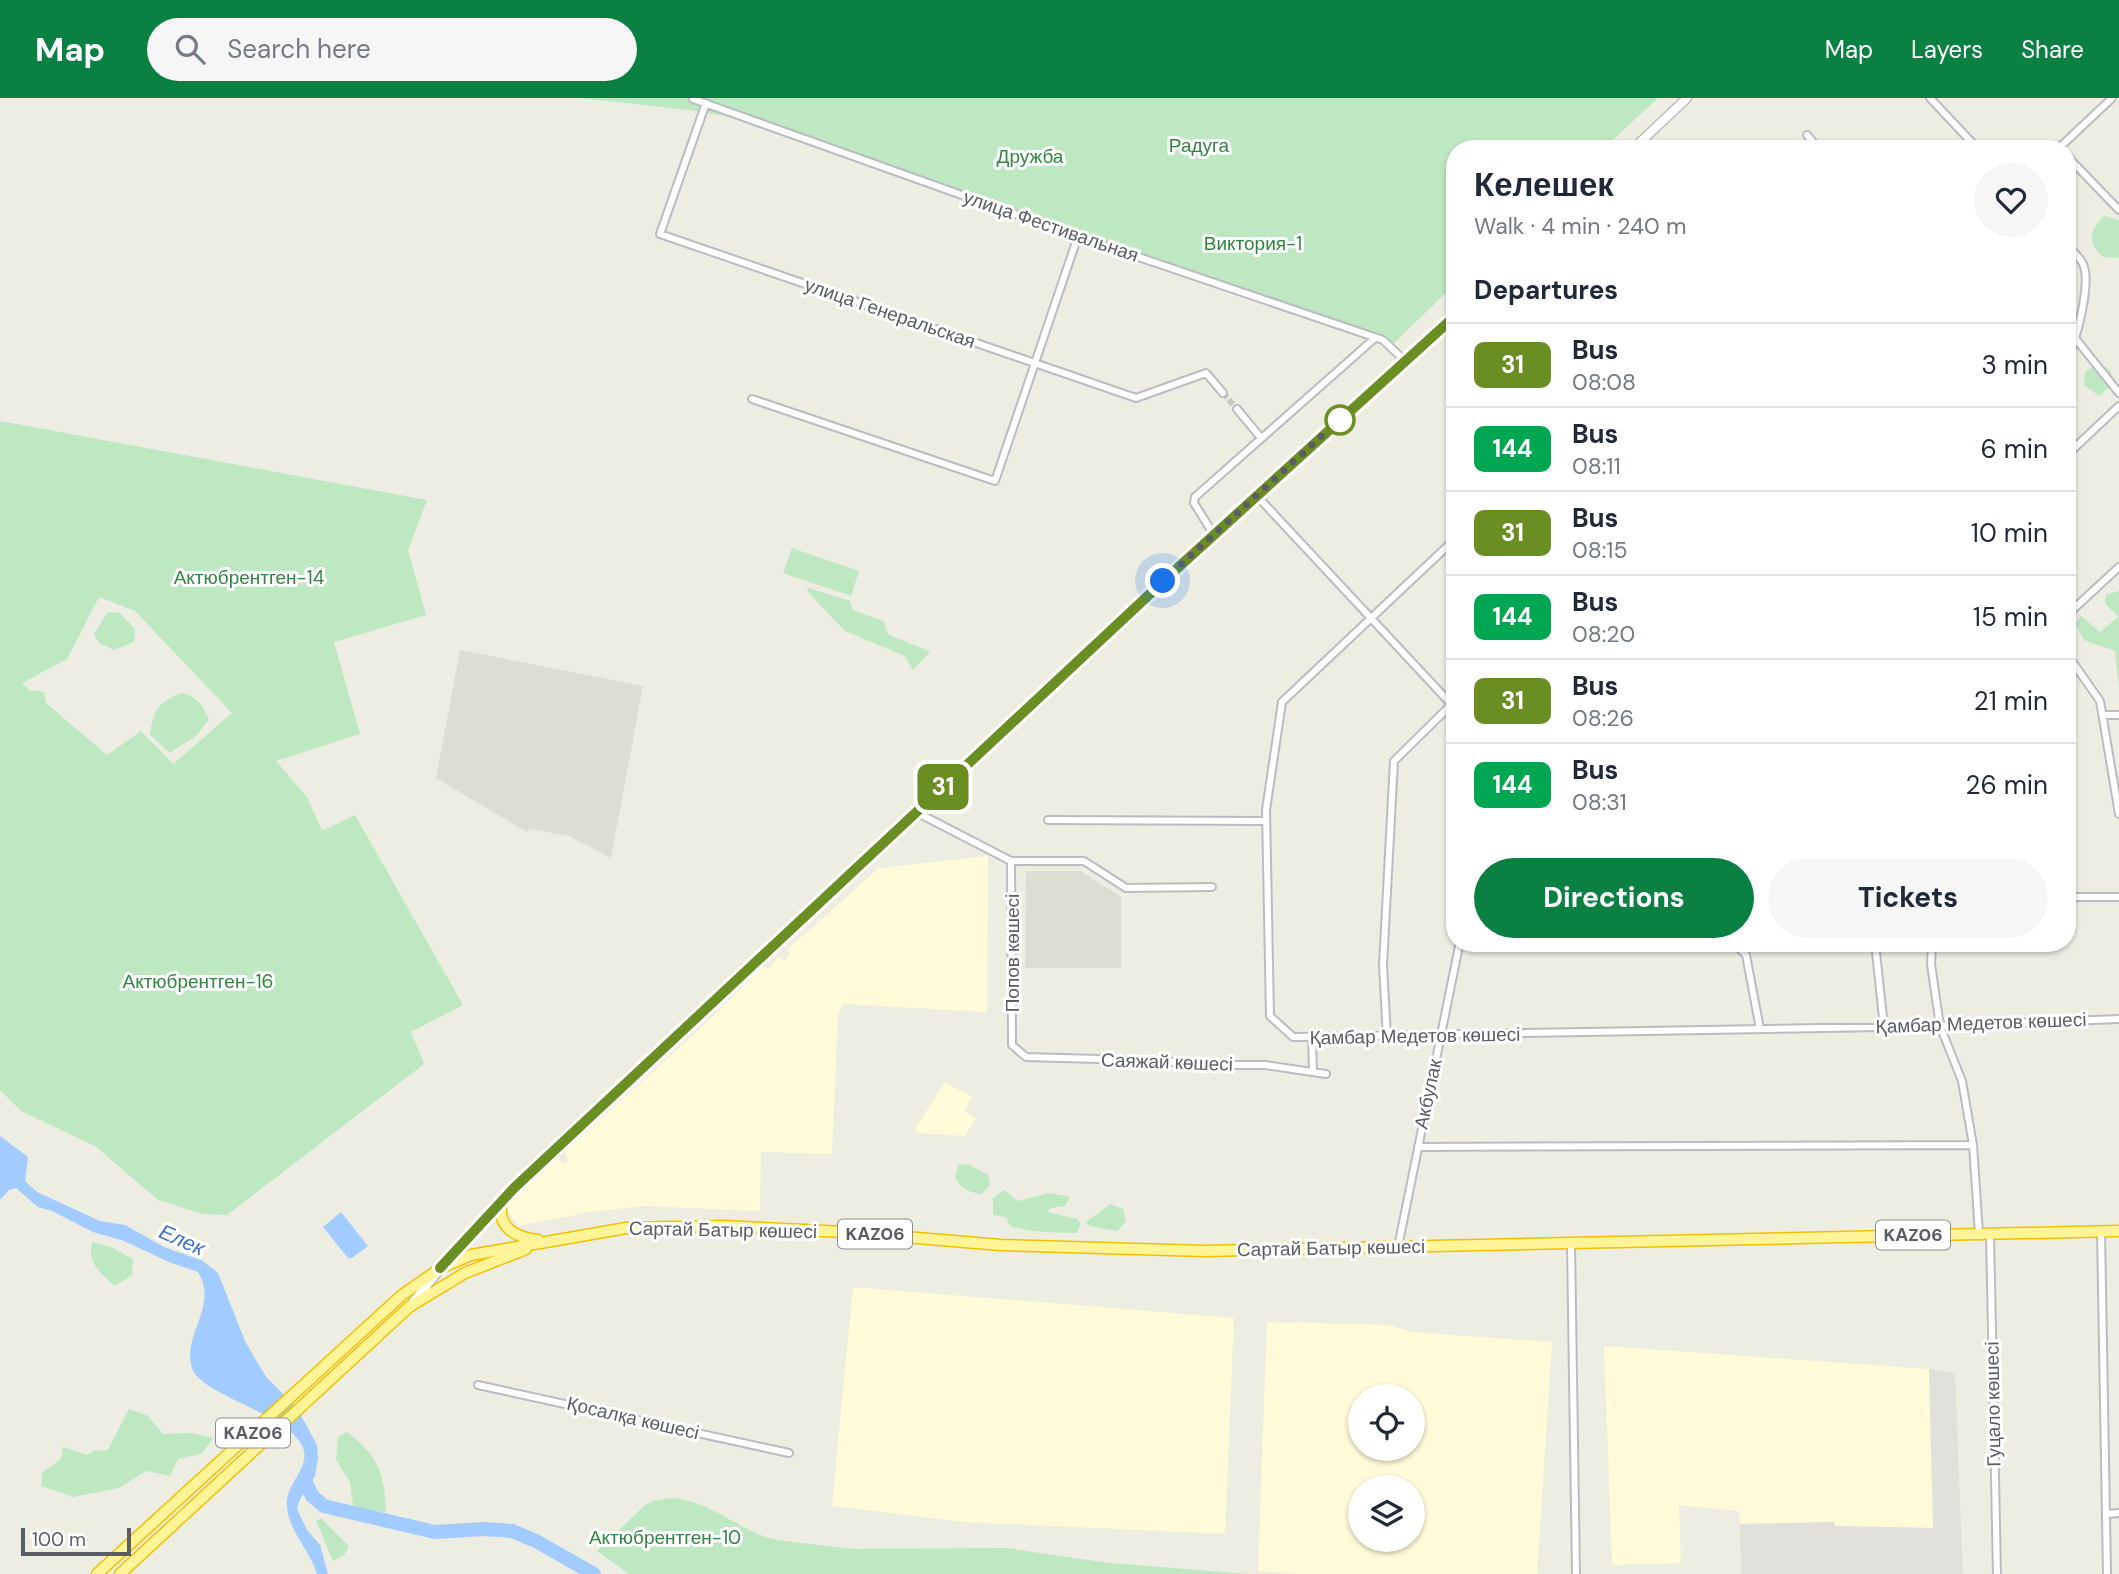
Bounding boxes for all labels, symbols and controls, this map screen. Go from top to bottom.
search box [147,18,637,81]
text: Map [35,28,105,71]
icon: search [171,30,209,68]
text: Search here [227,32,371,66]
text: Map [1825,34,1873,65]
text: Layers [1911,34,1983,65]
text: Share [2021,34,2084,65]
park label: Радуга [1169,133,1230,158]
park label: Дружба [997,144,1064,169]
text: Келешек [1474,163,1614,206]
button: heart [1974,163,2048,237]
street label: улица Фестивальная [960,184,1142,268]
text: Walk · 4 min · 240 m [1474,211,1686,241]
park label: Виктория-1 [1204,231,1302,256]
street label: улица Генеральская [801,272,979,354]
text: Departures [1474,273,1618,307]
text: Bus [1572,333,1618,367]
text: 3 min [1981,348,2048,382]
text: 31 [1501,349,1524,380]
text: 08:08 [1572,367,1636,397]
unlabelled marker [1325,405,1355,435]
text: Bus [1572,417,1618,451]
text: 6 min [1980,432,2048,466]
text: 144 [1493,433,1532,464]
text: 08:11 [1572,451,1621,481]
text: Bus [1572,501,1618,535]
text: 10 min [1971,516,2048,550]
text: 31 [1501,517,1524,548]
text: 08:15 [1572,535,1628,565]
your location [1145,563,1180,598]
park label: Актюбрентген-14 [174,565,324,590]
text: Bus [1572,585,1618,619]
text: 15 min [1973,600,2048,634]
text: 144 [1493,601,1532,632]
text: 08:20 [1572,619,1635,649]
text: Bus [1572,669,1618,703]
text: 21 min [1974,684,2048,718]
text: 31 [1501,685,1524,716]
text: 08:26 [1572,703,1634,733]
text: Bus [1572,753,1618,787]
line badge: 31 [912,764,974,810]
text: 26 min [1965,768,2048,802]
text: 144 [1493,769,1532,800]
text: 31 [931,771,955,802]
text: 08:31 [1572,787,1627,817]
button: Directions [1474,858,1754,938]
button: Tickets [1768,858,2048,938]
street label: Попов көшесі [1000,894,1025,1012]
park label: Актюбрентген-16 [122,969,274,994]
street label: Қамбар Медетов көшесі [1875,1007,2087,1039]
street label: Қамбар Медетов көшесі [1309,1022,1521,1050]
street label: Саяжай көшесі [1101,1047,1233,1077]
street label: Акбулак [1408,1056,1448,1131]
street label: Сартай Батыр көшесі [629,1216,817,1244]
water label: Елек [155,1218,210,1263]
road number: KАZ06 [838,1219,912,1248]
road number: KАZ06 [1876,1220,1950,1250]
street label: Сартай Батыр көшесі [1237,1234,1425,1262]
street label: Гуцало көшесі [1979,1341,2007,1467]
map controls [1348,1384,1425,1552]
button: locate [1348,1384,1425,1461]
street label: Қосалқа көшесі [564,1391,702,1445]
road number: KАZ06 [216,1418,290,1448]
button: layers [1348,1475,1425,1552]
scale bar [21,1525,131,1557]
park label: Актюбрентген-10 [589,1525,741,1550]
text: 100 m [32,1527,86,1552]

